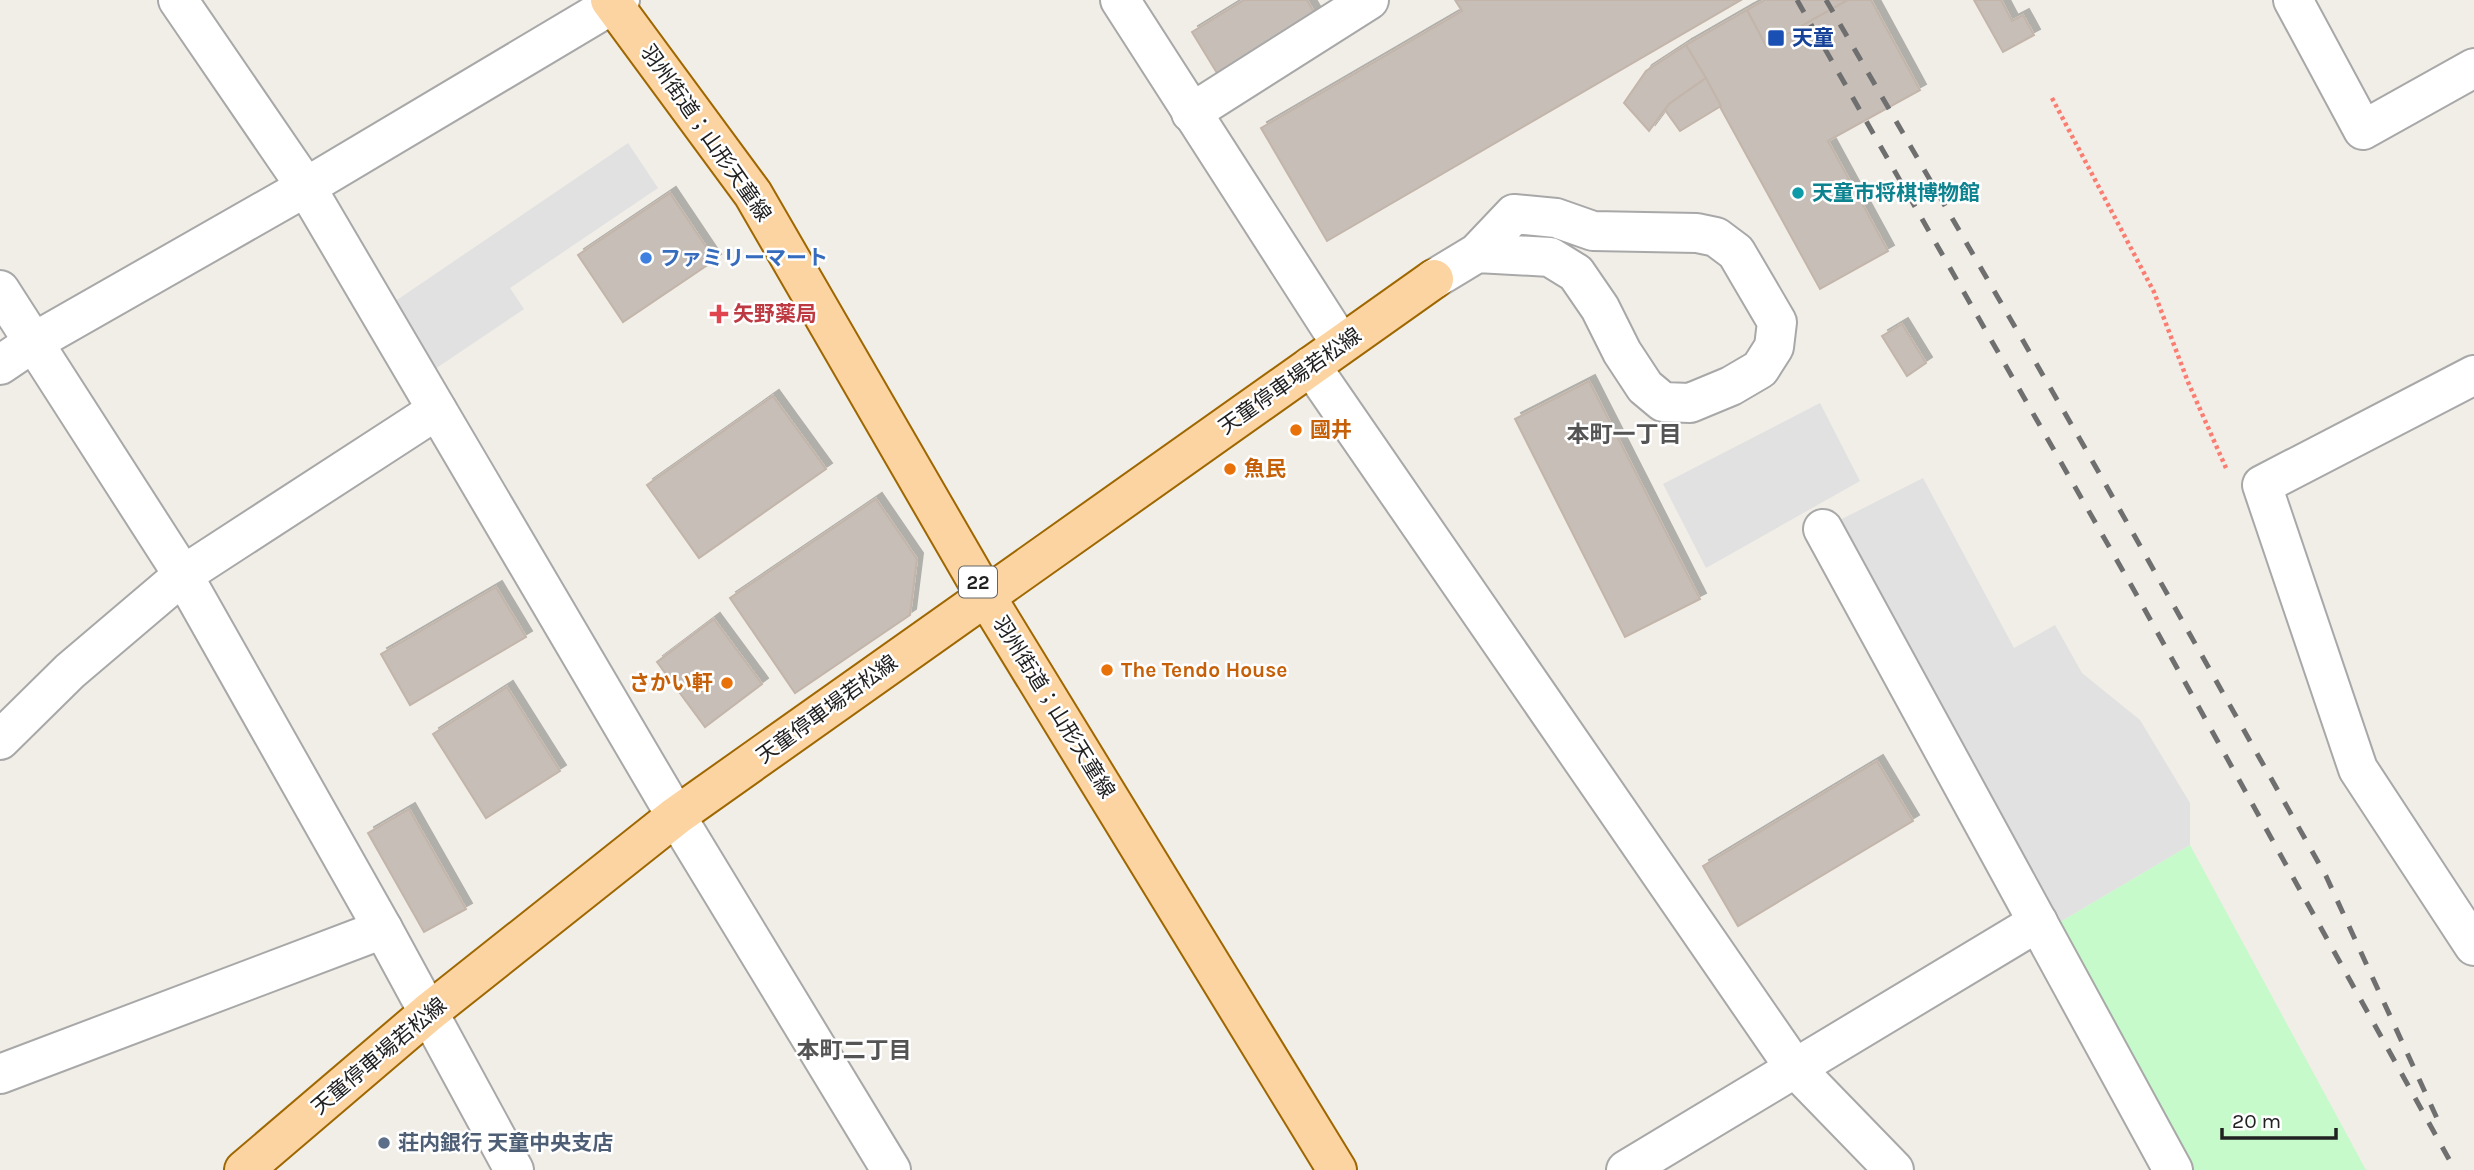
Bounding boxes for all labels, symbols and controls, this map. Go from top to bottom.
place label: 天童 [1792,26,1834,50]
marker: 天童 [1766,28,1786,48]
street label: 羽州街道；山形天童線 [636,40,776,226]
place label: 天童市将棋博物館 [1812,181,1980,205]
marker: 天童市将棋博物館 [1790,185,1806,201]
place label: ファミリーマート [660,246,828,270]
marker: ファミリーマート [638,250,654,266]
place label: 矢野薬局 [733,302,817,326]
marker: 矢野薬局 [711,306,727,322]
street label: 天童停車場若松線 [1214,323,1366,439]
place label: 國井 [1310,418,1352,442]
district label: 本町一丁目 [1567,421,1682,448]
marker: 國井 [1288,422,1304,438]
place label: 魚民 [1244,457,1286,481]
marker: 魚民 [1222,461,1238,477]
road number: 22 [959,566,997,597]
street label: 羽州街道；山形天童線 [988,612,1120,802]
street label: 天童停車場若松線 [752,650,902,768]
place label: The Tendo House [1121,658,1288,682]
marker: The Tendo House [1099,662,1115,678]
place label: さかい軒 [629,671,713,695]
marker: さかい軒 [719,675,735,691]
street label: 天童停車場若松線 [307,993,451,1119]
district label: 本町二丁目 [797,1037,912,1064]
scale bar [2222,1096,2336,1140]
text: 20 m [2232,1109,2281,1133]
place label: 荘内銀行 天童中央支店 [398,1131,613,1155]
marker: 荘内銀行 天童中央支店 [376,1135,392,1151]

